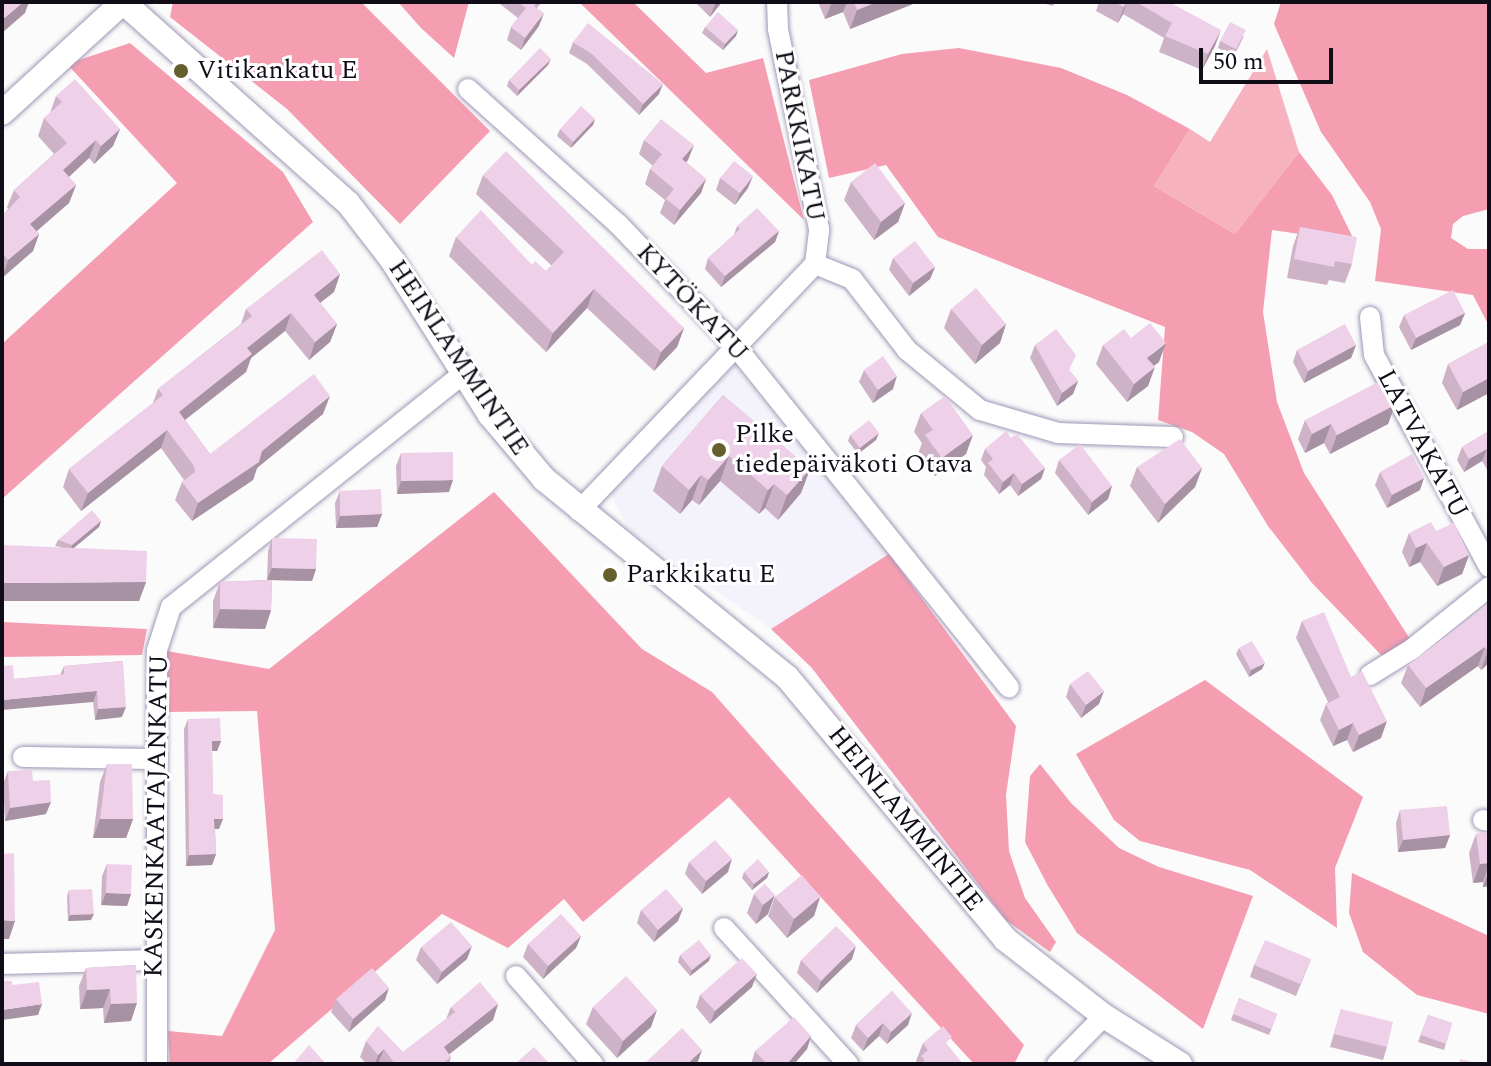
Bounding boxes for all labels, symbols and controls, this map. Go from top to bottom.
scale bar [1203,32,1337,82]
text: 50 m [1213,44,1264,80]
street label: PARKKIKATU [767,48,831,224]
place label: Vitikankatu E [197,55,358,87]
marker: Vitikankatu E [172,62,190,80]
street label: KYTÖKATU [630,238,754,368]
street label: HEINLAMMINTIE [381,254,535,462]
street label: LATVAKATU [1370,364,1474,524]
place label: Pilke tiedepäiväkoti Otava [735,419,973,480]
marker: Pilke tiedepäiväkoti Otava [710,441,728,459]
place label: Parkkikatu E [626,559,776,591]
marker: Parkkikatu E [601,566,619,584]
street label: KASKENKAATAJANKATU [139,654,175,978]
street label: HEINLAMMINTIE [821,720,989,918]

